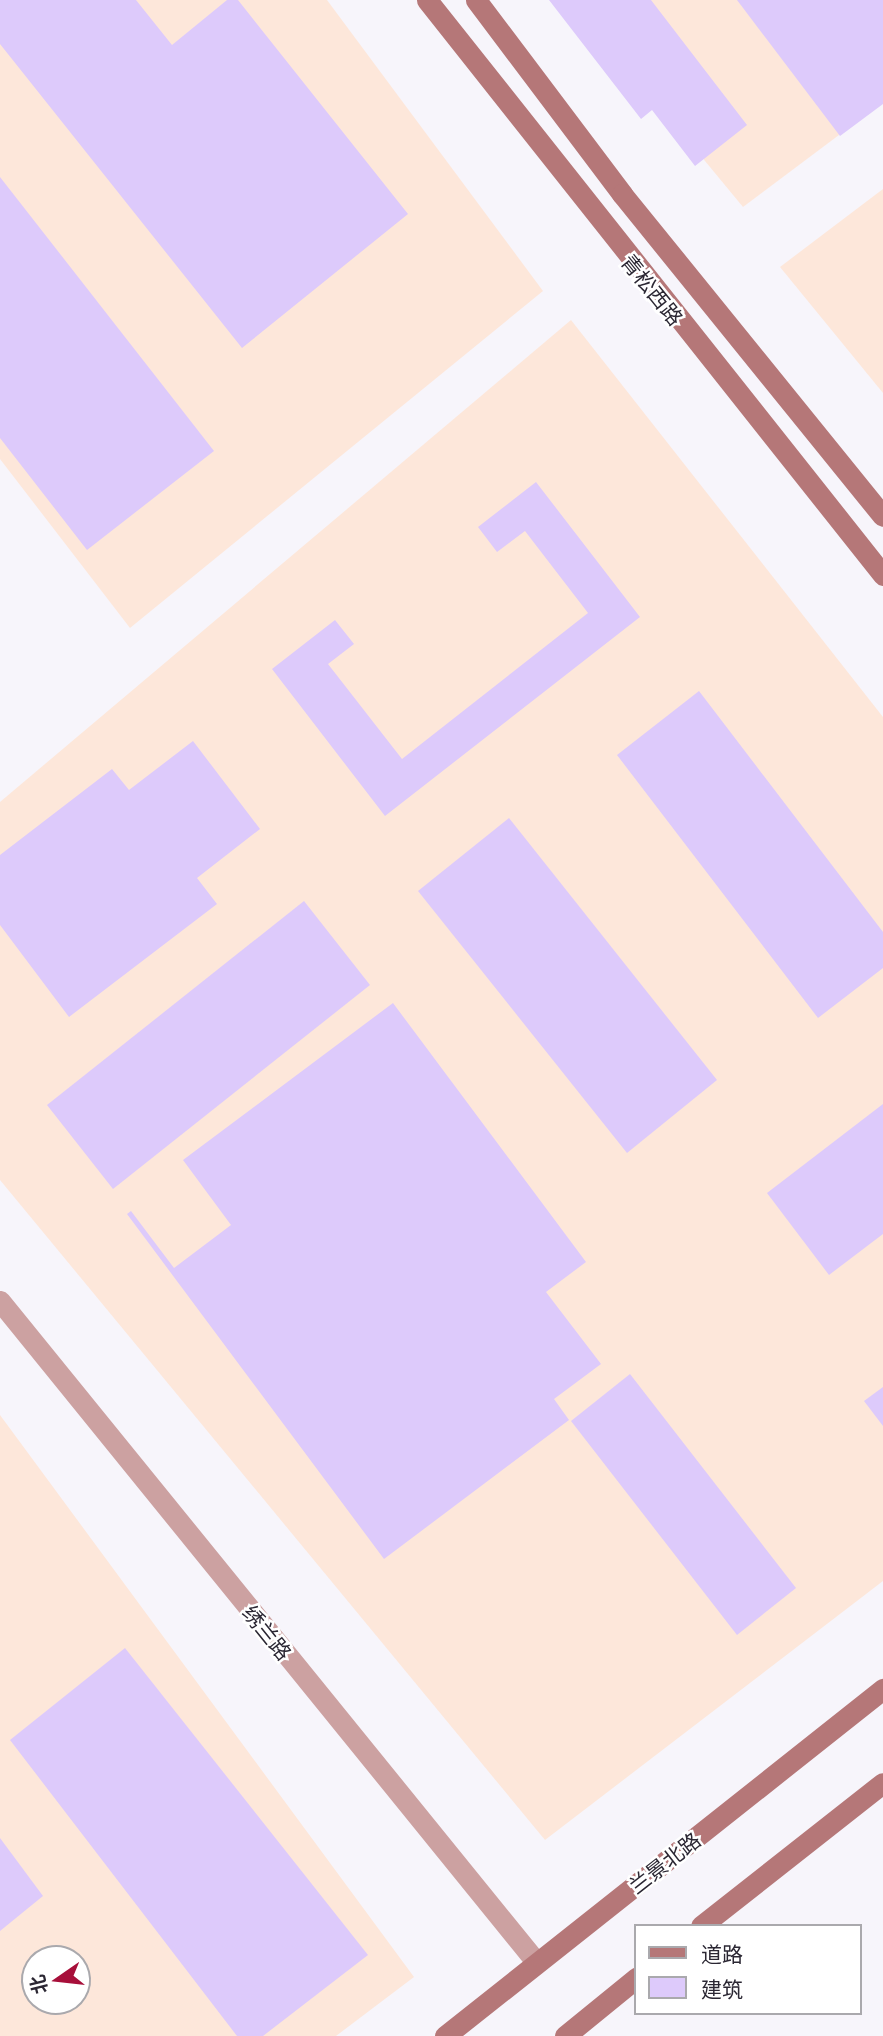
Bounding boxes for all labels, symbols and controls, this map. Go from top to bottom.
street label: 青松西路 [617,248,689,330]
street label: 绣兰路 [238,1600,298,1664]
street label: 兰景北路 [623,1826,705,1898]
legend [634,1924,862,2015]
text: 道路 [701,1938,743,1968]
north arrow [21,1945,91,2015]
text: 北 [22,1972,52,1997]
text: 建筑 [701,1973,743,2003]

